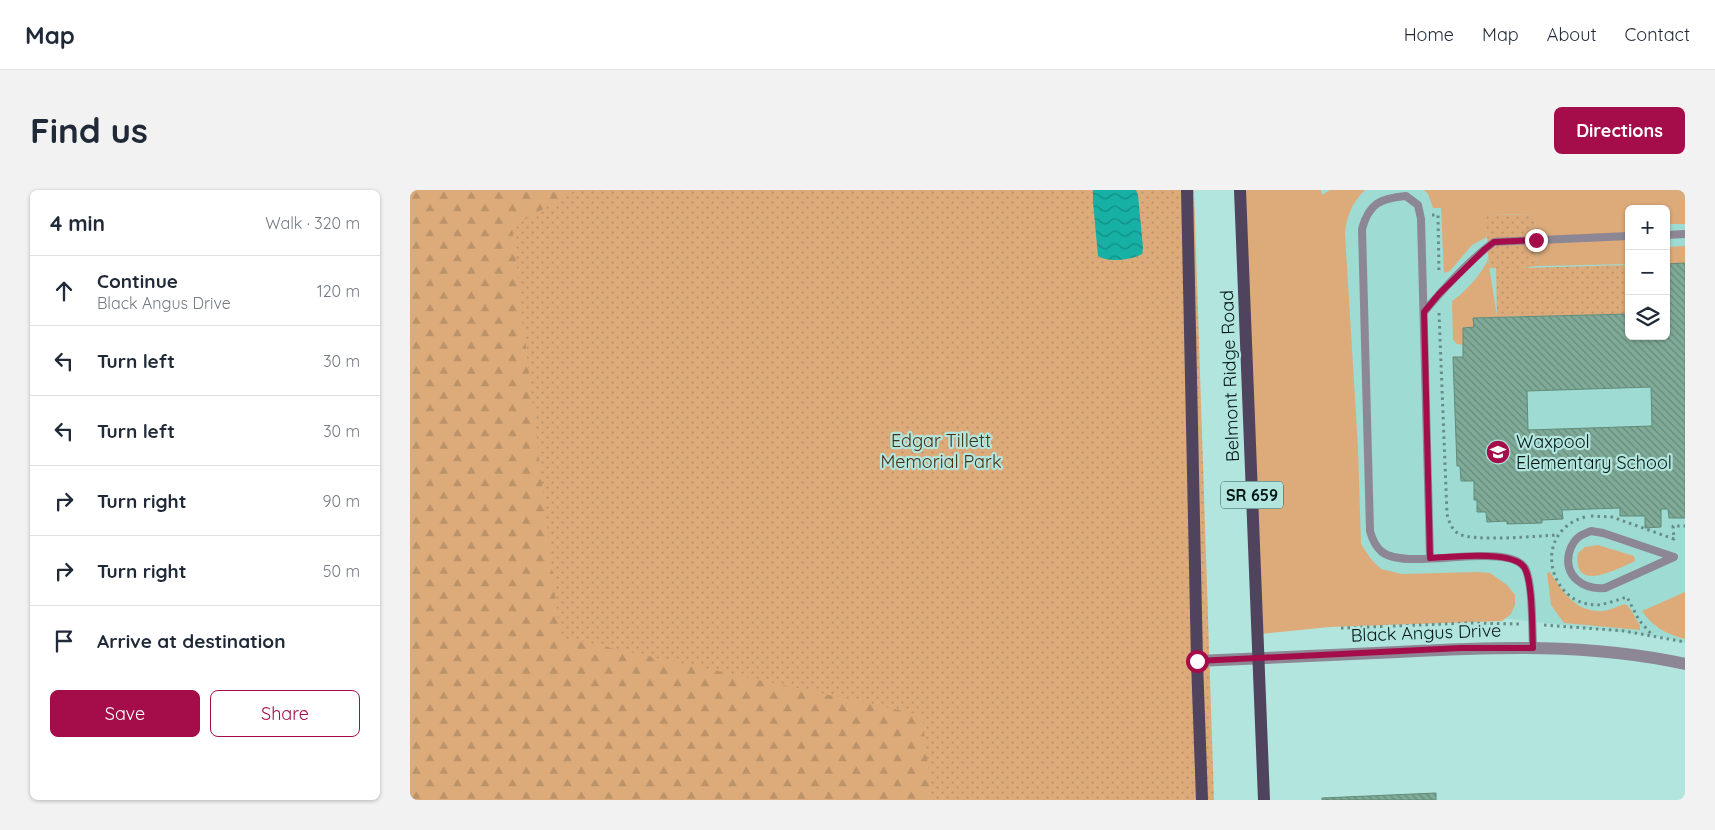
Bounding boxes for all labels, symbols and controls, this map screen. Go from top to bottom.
text: Map [25,20,75,50]
text: Home [1404,23,1454,46]
text: Map [1482,23,1519,46]
text: About [1547,23,1597,46]
text: Contact [1625,23,1690,46]
button: Directions [1554,107,1685,154]
text: Find us [30,108,148,152]
map controls [1625,205,1670,340]
button: + [1625,205,1670,250]
text: 4 min [50,210,105,236]
text: Walk · 320 m [265,213,360,233]
route end [1525,229,1548,252]
button: − [1625,250,1670,295]
text: Continue [97,269,178,293]
icon: ahead [50,277,78,305]
text: 120 m [317,281,360,301]
street label: Belmont Ridge Road [1215,290,1244,462]
text: Black Angus Drive [97,293,231,313]
button: layers [1625,295,1670,340]
icon: left [50,347,78,375]
text: Turn left [97,349,175,373]
text: 30 m [323,351,360,371]
icon: left [50,417,78,445]
text: Turn left [97,419,175,443]
text: 30 m [323,421,360,441]
park label: Edgar Tillett Memorial Park [880,429,1002,473]
place label: Waxpool Elementary School [1516,430,1672,474]
school or university icon: Waxpool Elementary School [1485,439,1511,465]
road number: SR 659 [1221,482,1283,508]
icon: right [50,487,78,515]
text: Turn right [97,489,186,513]
text: 90 m [323,491,360,511]
icon: right [50,557,78,585]
text: Turn right [97,559,186,583]
text: 50 m [323,561,360,581]
street label: Black Angus Drive [1350,618,1502,647]
icon: arrive [50,627,78,655]
text: Arrive at destination [97,629,286,653]
route start [1186,650,1209,673]
button: Save [50,690,200,737]
button: Share [210,690,360,737]

